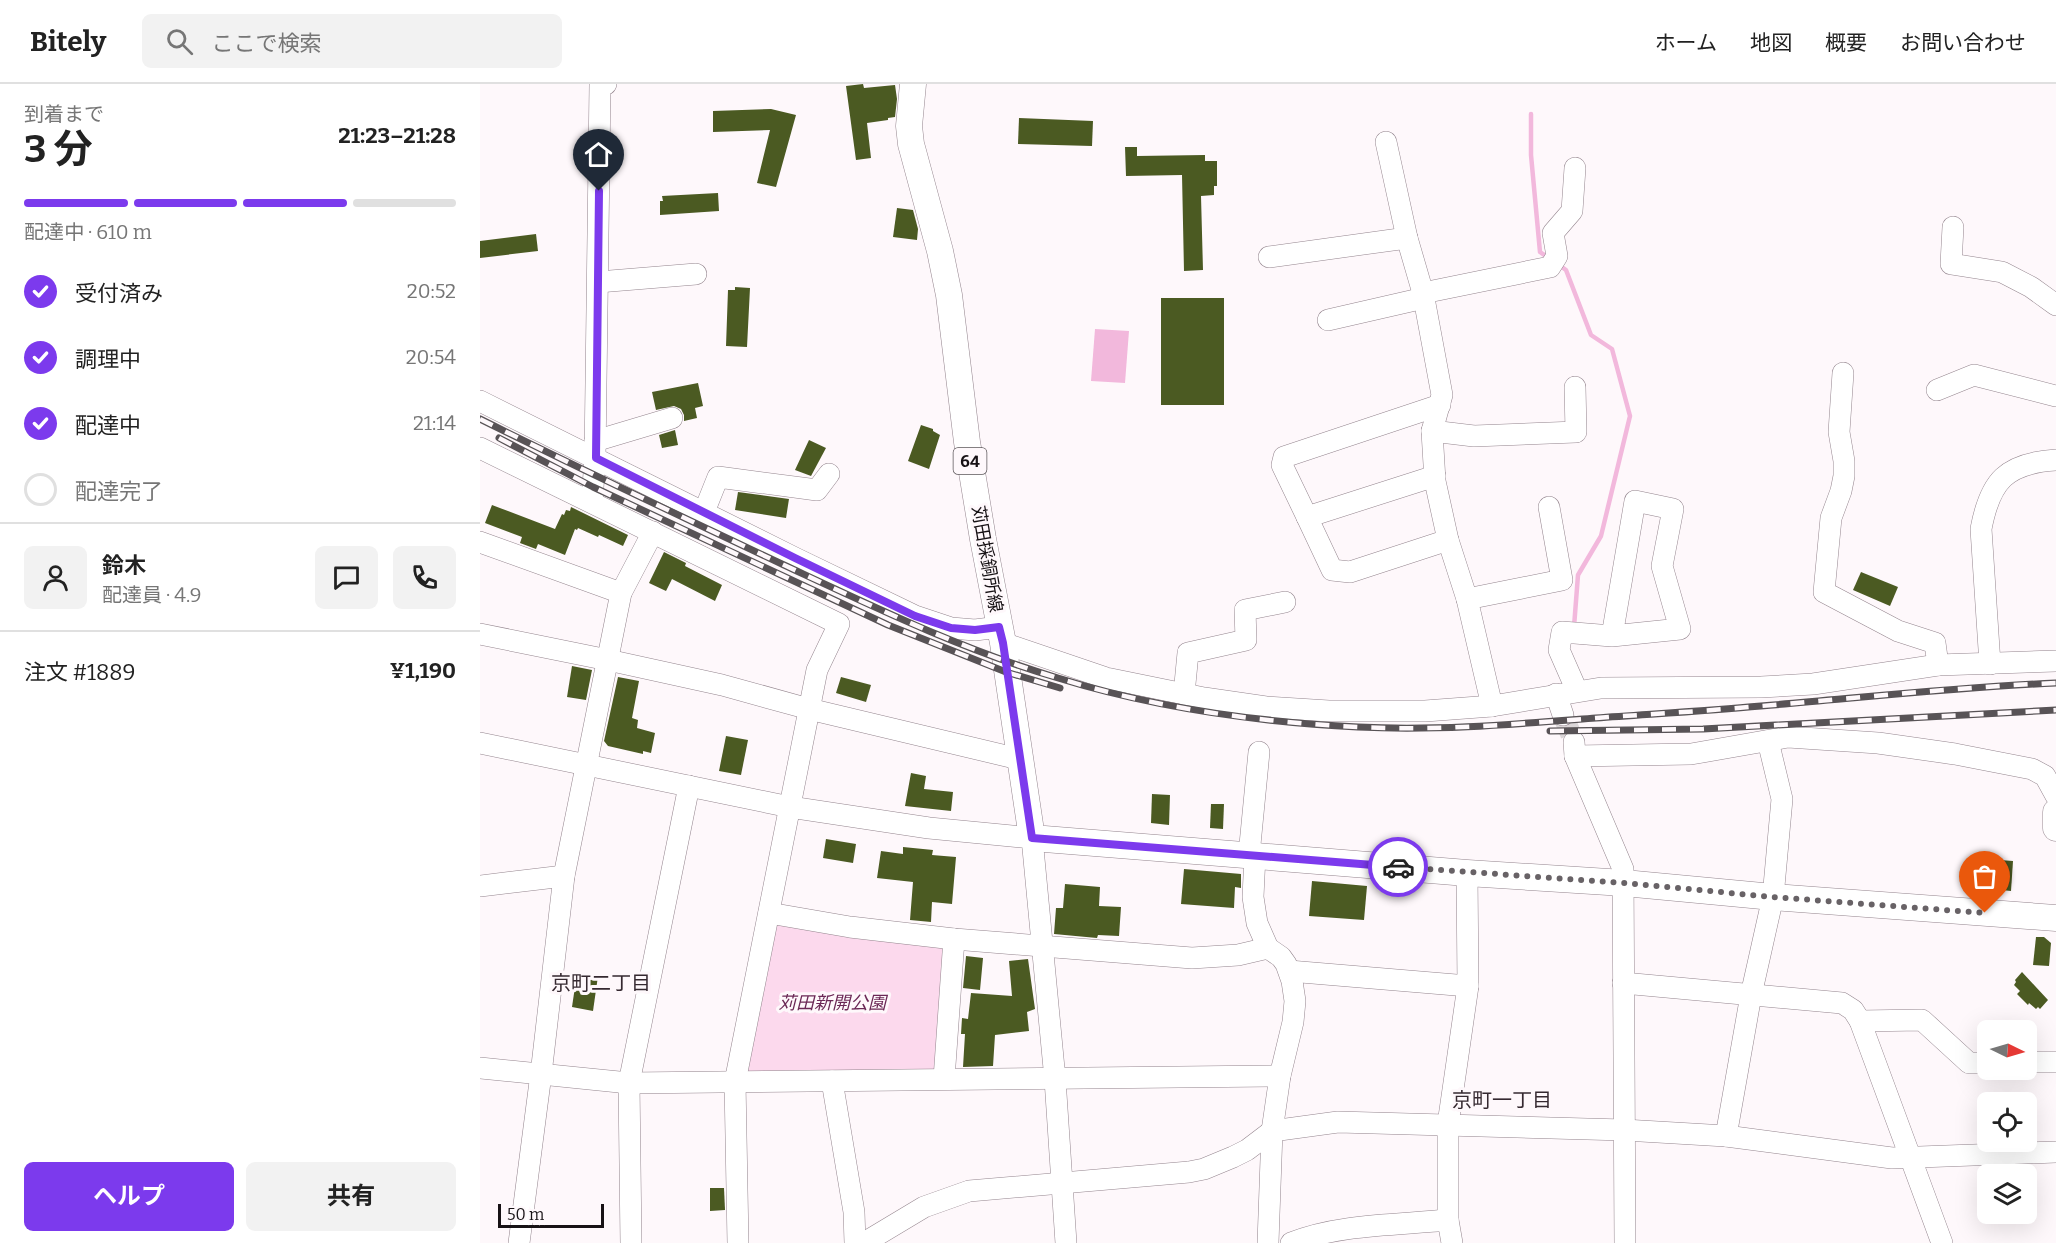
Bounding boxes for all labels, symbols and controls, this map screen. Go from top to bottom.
search box [142,14,562,68]
text: Bitely [30,25,106,58]
icon: search [163,25,196,58]
text: ここで検索 [211,30,321,57]
text: ホーム [1655,30,1717,56]
text: 地図 [1750,30,1792,56]
text: 概要 [1825,30,1867,56]
text: お問い合わせ [1900,30,2026,56]
text: 到着まで [24,102,104,126]
text: 21:23–21:28 [338,122,456,149]
text: 3 分 [24,126,92,172]
pin [573,129,624,191]
icon: home [582,138,615,171]
text: 配達中 · 610 m [24,220,152,244]
icon: check [24,275,57,308]
text: 20:52 [407,279,456,303]
text: 受付済み [75,280,163,307]
icon: check [24,341,57,374]
text: 20:54 [406,345,456,369]
text: 調理中 [75,346,141,373]
icon: check [24,407,57,440]
text: 21:14 [413,411,456,435]
text: 配達中 [75,412,141,439]
road number: 64 [954,448,986,474]
text: 配達完了 [75,478,163,505]
street label: 苅田採銅所線 [967,504,1007,614]
button: person [24,546,87,609]
button: chat [315,546,378,609]
button: phone [393,546,456,609]
text: 鈴木 [102,552,146,579]
text: 配達員 · 4.9 [102,583,201,607]
text: ¥1,190 [390,657,456,684]
text: 注文 #1889 [24,659,135,686]
courier [1368,837,1428,897]
icon: car [1382,851,1415,884]
pin [1959,851,2010,913]
icon: bag [1968,860,2001,893]
district label: 京町二丁目 [551,971,651,995]
park label: 苅田新開公園 [778,992,889,1014]
north arrow [1977,1020,2037,1080]
map controls [1977,1020,2037,1224]
district label: 京町一丁目 [1452,1088,1552,1112]
button: locate [1977,1092,2037,1152]
button: ヘルプ [24,1162,234,1231]
button: 共有 [246,1162,456,1231]
button: layers [1977,1164,2037,1224]
scale bar [498,1201,604,1228]
text: 50 m [507,1205,544,1224]

